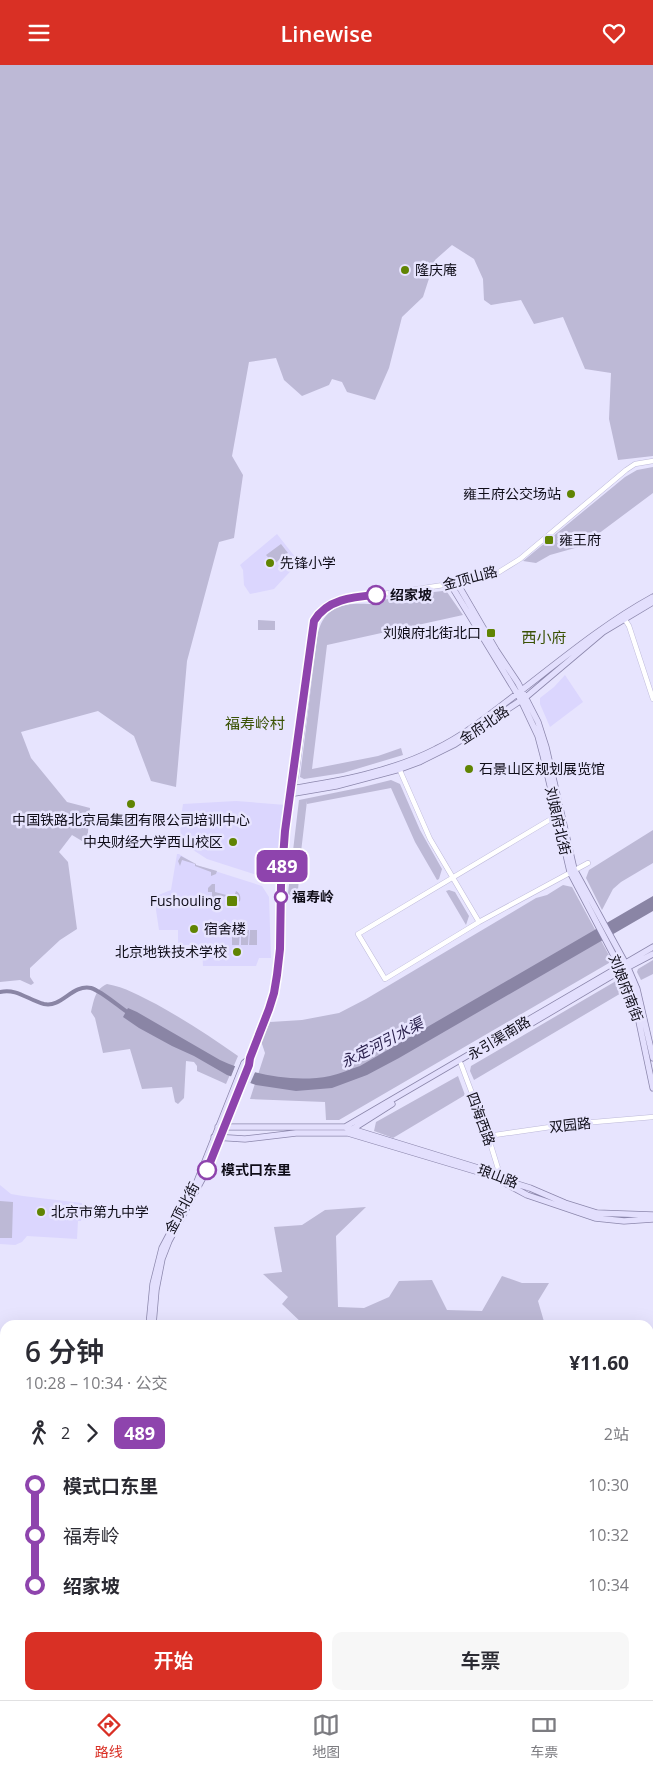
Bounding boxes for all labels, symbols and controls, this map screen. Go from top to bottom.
text: Linewise [280,18,373,48]
icon: menu [25,19,53,47]
icon: heart [600,19,628,47]
place label: 隆庆庵 [415,260,457,279]
marker: 隆庆庵 [399,264,411,276]
place label: 雍王府公交场站 [463,484,561,503]
marker: 雍王府公交场站 [565,488,577,500]
place label: 雍王府 [559,530,601,549]
marker: 雍王府 [543,534,555,546]
place label: 先锋小学 [280,553,336,572]
marker: 先锋小学 [264,557,276,569]
street label: 金顶山路 [440,561,499,594]
marker: 绍家坡 [366,585,386,605]
place label: 绍家坡 [390,585,432,604]
place label: 刘娘府北街北口 [383,623,481,642]
marker: 刘娘府北街北口 [485,627,497,639]
district label: 西小府 [521,627,567,647]
street label: 金府北路 [455,701,512,748]
district label: 福寿岭村 [225,713,285,733]
place label: 石景山区规划展览馆 [479,759,605,778]
marker: 石景山区规划展览馆 [463,763,475,775]
street label: 刘娘府北街 [541,785,576,857]
marker: 中国铁路北京局集团有限公司培训中心 [125,798,137,810]
place label: 中国铁路北京局集团有限公司培训中心 [12,810,250,829]
place label: 中央财经大学西山校区 [83,832,223,851]
marker: 中央财经大学西山校区 [227,836,239,848]
line badge: 489 [253,850,311,882]
text: 489 [267,854,297,878]
place label: 福寿岭 [292,887,334,906]
marker: 福寿岭 [274,890,288,904]
place label: Fushouling [150,891,221,910]
marker: Fushouling [225,894,239,908]
place label: 宿舍楼 [204,919,246,938]
marker: 宿舍楼 [188,923,200,935]
place label: 北京地铁技术学校 [115,942,227,961]
marker: 北京地铁技术学校 [231,946,243,958]
street label: 刘娘府南街 [605,952,648,1024]
street label: 永引渠南路 [464,1011,534,1064]
water label: 永定河引水渠 [337,1012,428,1071]
street label: 四海西路 [463,1089,500,1148]
street label: 双园路 [548,1113,592,1136]
street label: 琅山路 [475,1159,521,1192]
marker: 模式口东里 [197,1160,217,1180]
place label: 模式口东里 [221,1160,291,1179]
street label: 金顶北街 [160,1179,203,1237]
place label: 北京市第九中学 [51,1202,149,1221]
marker: 北京市第九中学 [35,1206,47,1218]
text: 6 分钟 [25,1332,104,1370]
text: ¥11.60 [569,1350,629,1376]
text: 10:28 – 10:34 · 公交 [25,1372,167,1394]
icon: walk [25,1419,53,1447]
icon: forward [78,1419,106,1447]
text: 489 [124,1421,155,1445]
text: 2 [61,1422,70,1444]
text: 2站 [604,1423,629,1445]
text: 模式口东里 [63,1473,158,1499]
text: 10:30 [588,1474,629,1496]
text: 福寿岭 [63,1523,120,1549]
text: 10:32 [588,1524,629,1546]
text: 绍家坡 [63,1573,120,1599]
text: 10:34 [588,1574,629,1596]
button: 开始 [25,1632,322,1690]
button: 车票 [332,1632,629,1690]
tab: 路线 [95,1711,123,1761]
tab: 地图 [312,1711,340,1761]
tab: 车票 [530,1711,558,1761]

